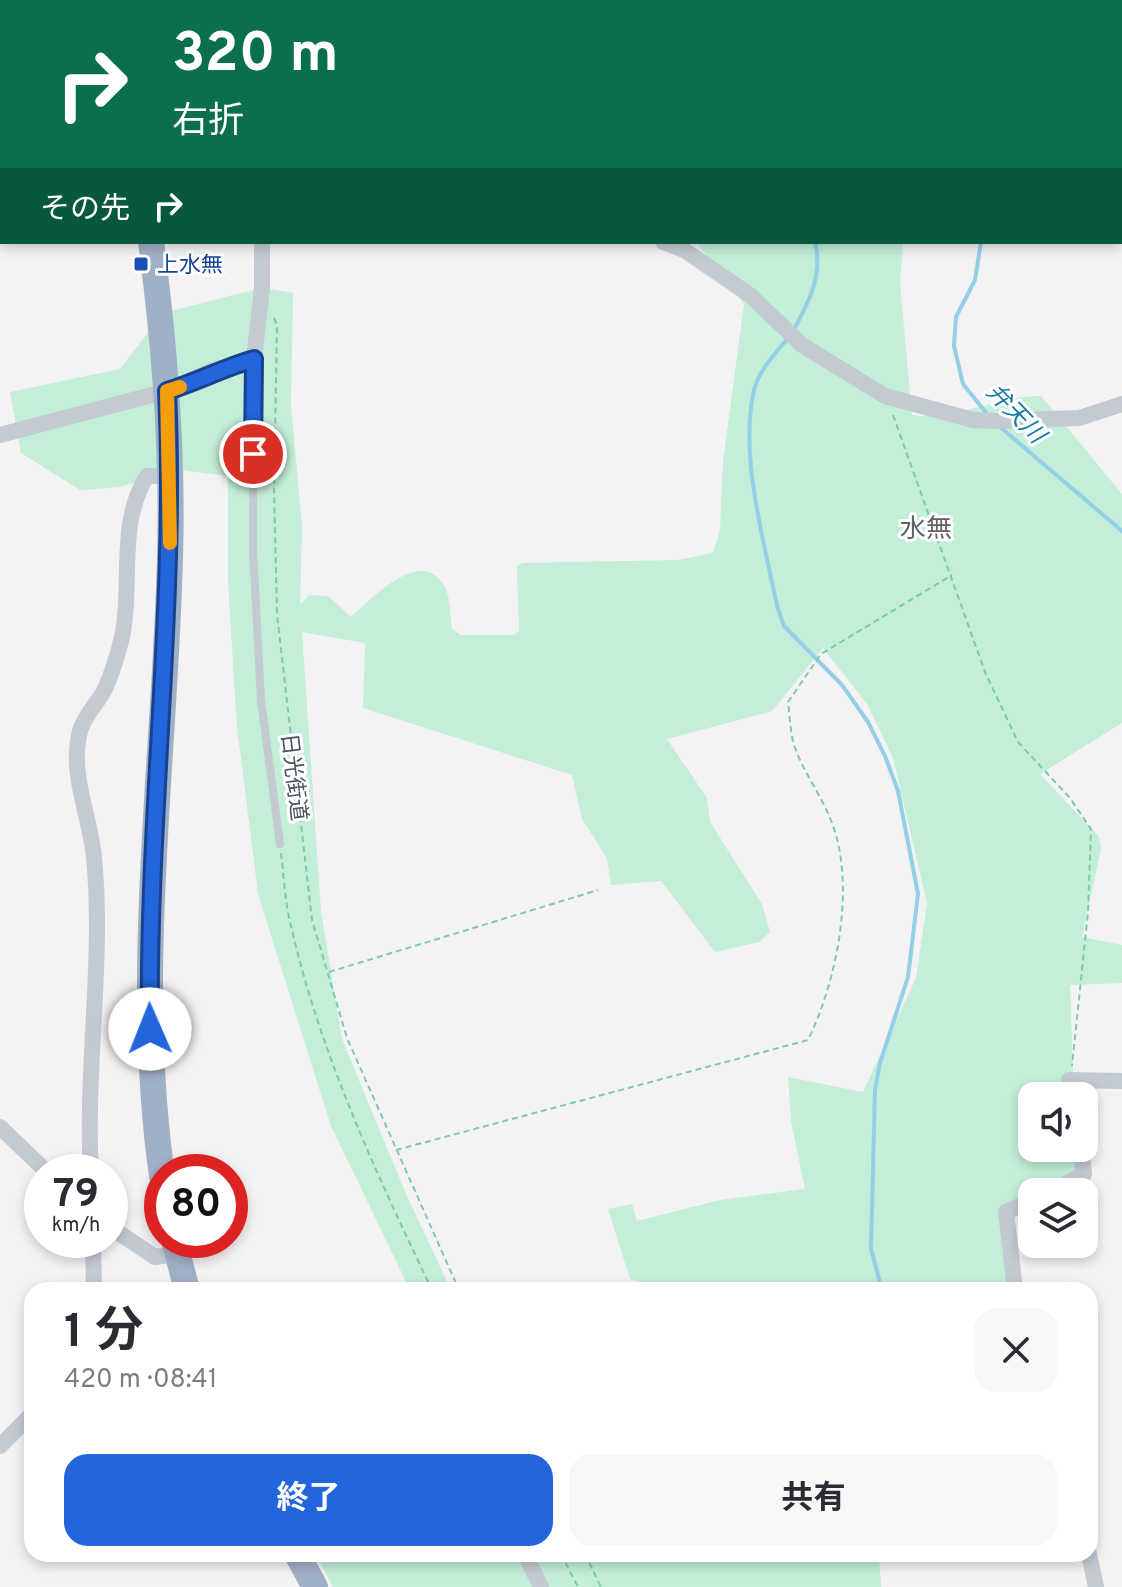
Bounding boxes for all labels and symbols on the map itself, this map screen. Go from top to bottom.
place label: 上水無 [157,253,223,280]
marker: 上水無 [132,255,150,273]
water label: 弁天川 [979,378,1052,453]
pin [219,420,287,488]
district label: 水無 [900,514,952,547]
street label: 日光街道 [274,732,311,823]
position arrow [108,987,192,1071]
speed limit sign: 80 [144,1154,248,1258]

